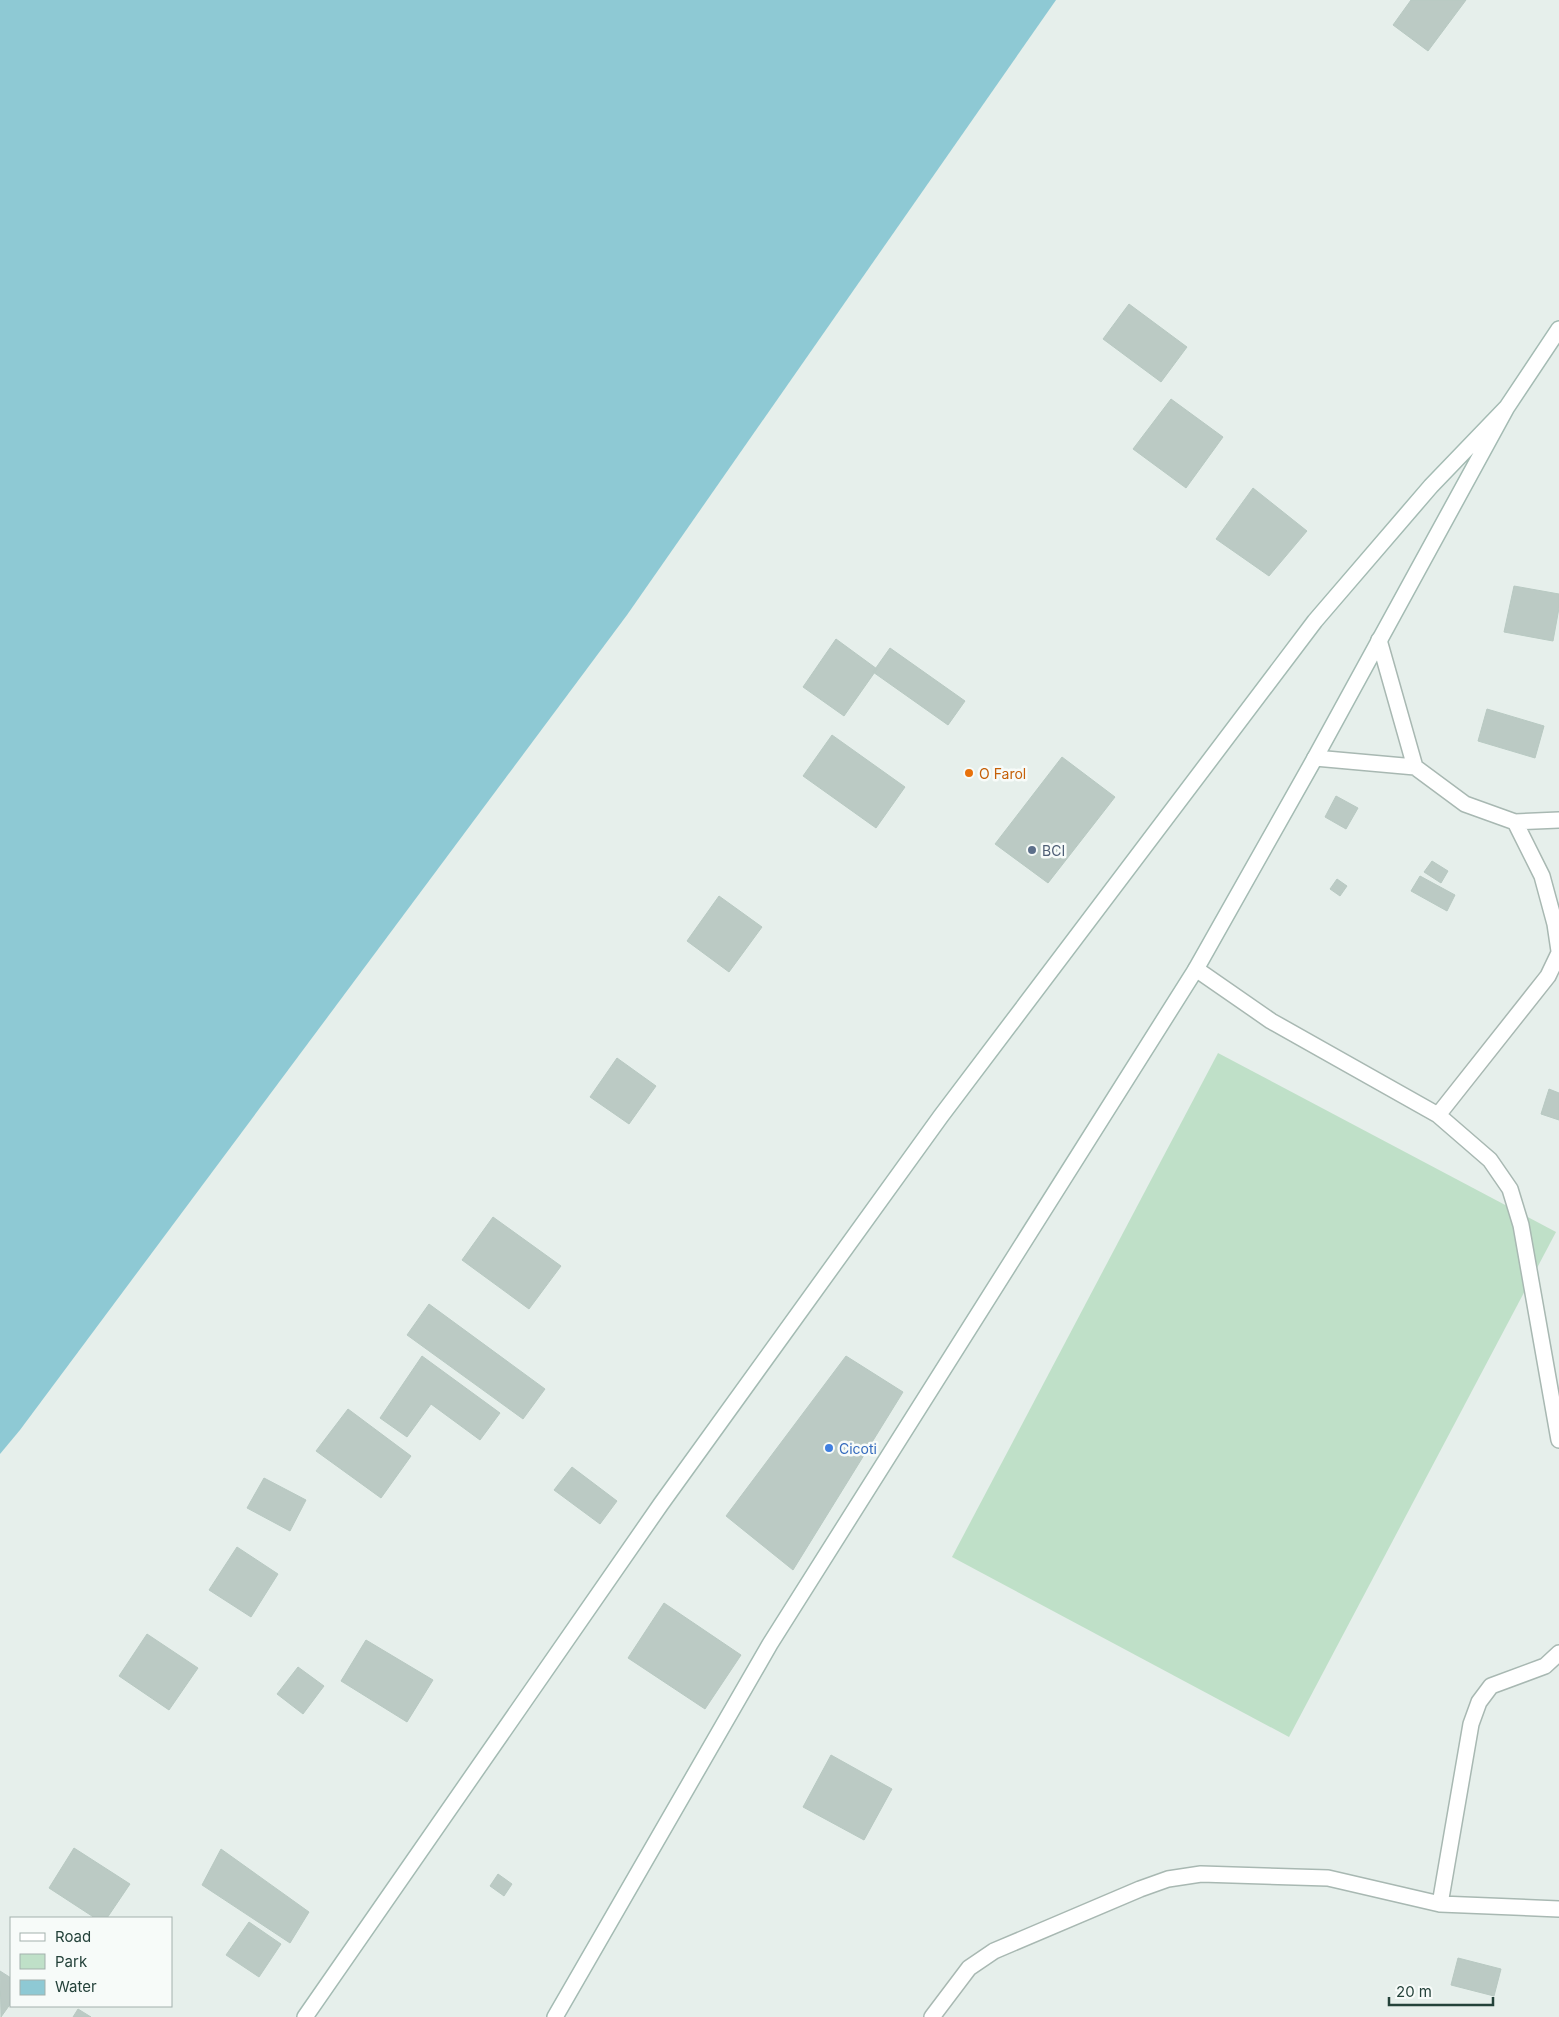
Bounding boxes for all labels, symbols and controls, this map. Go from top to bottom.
place label: O Farol [979,765,1026,782]
marker: O Farol [963,767,975,779]
place label: BCI [1042,842,1065,859]
marker: BCI [1026,844,1038,856]
place label: Cicoti [839,1440,877,1457]
marker: Cicoti [823,1442,835,1454]
legend [10,1917,172,2007]
text: Road [55,1927,91,1946]
text: Park [55,1952,88,1971]
scale bar [1389,1974,1493,2006]
text: Water [55,1977,97,1996]
text: 20 m [1396,1982,1432,2001]

